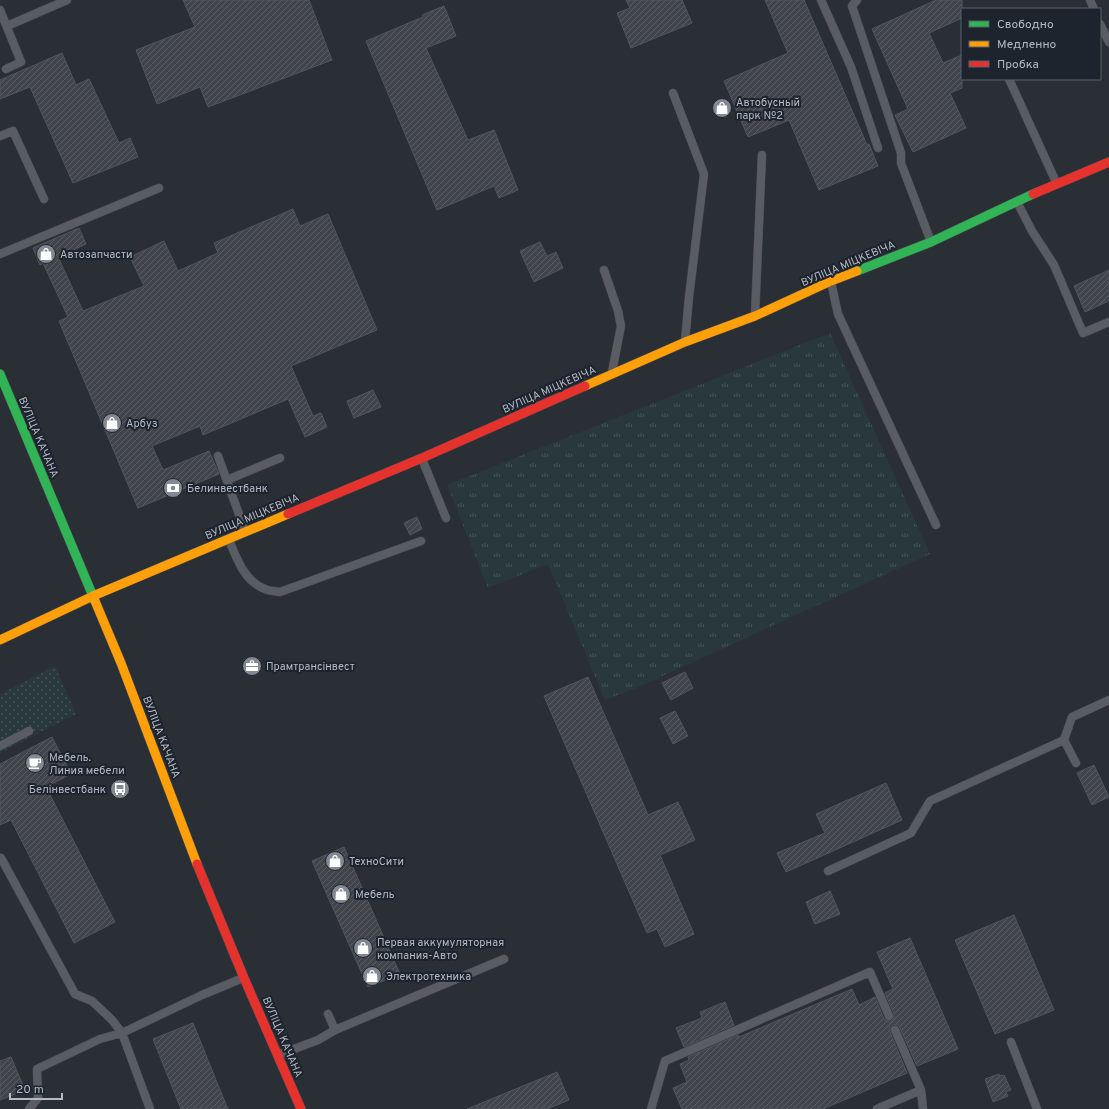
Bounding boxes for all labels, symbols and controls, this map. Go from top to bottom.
legend [961,8,1101,80]
text: Свободно [997,17,1054,33]
text: Медленно [997,37,1057,53]
text: Пробка [997,57,1039,73]
place label: Автобусный парк №2 [736,96,800,123]
shop icon: Автобусный парк №2 [711,97,733,119]
street label: ВУЛІЦА МІЦКЕВІЧА [799,238,898,290]
shop icon: Автозапчасти [35,243,57,265]
place label: Автозапчасти [60,248,132,262]
street label: ВУЛІЦА МІЦКЕВІЧА [500,363,598,417]
street label: ВУЛІЦА КАЧАНА [15,395,61,480]
shop icon: Арбуз [101,412,123,434]
place label: Арбуз [126,417,158,431]
bank icon: Белинвестбанк [162,477,184,499]
place label: Белинвестбанк [187,482,268,496]
street label: ВУЛІЦА МІЦКЕВІЧА [203,491,302,543]
office icon: Прамтрансінвест [241,655,263,677]
place label: Прамтрансінвест [266,660,355,674]
street label: ВУЛІЦА КАЧАНА [139,694,183,780]
place label: Мебель. Линия мебели [49,751,125,778]
cafe icon: Мебель. Линия мебели [24,752,46,774]
bus stop icon: Белінвестбанк [109,778,131,800]
place label: Белінвестбанк [29,783,106,797]
shop icon: ТехноСити [324,850,346,872]
place label: ТехноСити [349,855,404,869]
shop icon: Мебель [330,883,352,905]
place label: Мебель [355,888,395,902]
place label: Первая аккумуляторная компания-Авто [377,936,504,963]
shop icon: Первая аккумуляторная компания-Авто [352,937,374,959]
shop icon: Электротехника [361,965,383,987]
place label: Электротехника [386,970,471,984]
street label: ВУЛІЦА КАЧАНА [259,995,305,1080]
scale bar [10,1075,62,1101]
text: 20 m [16,1082,44,1098]

